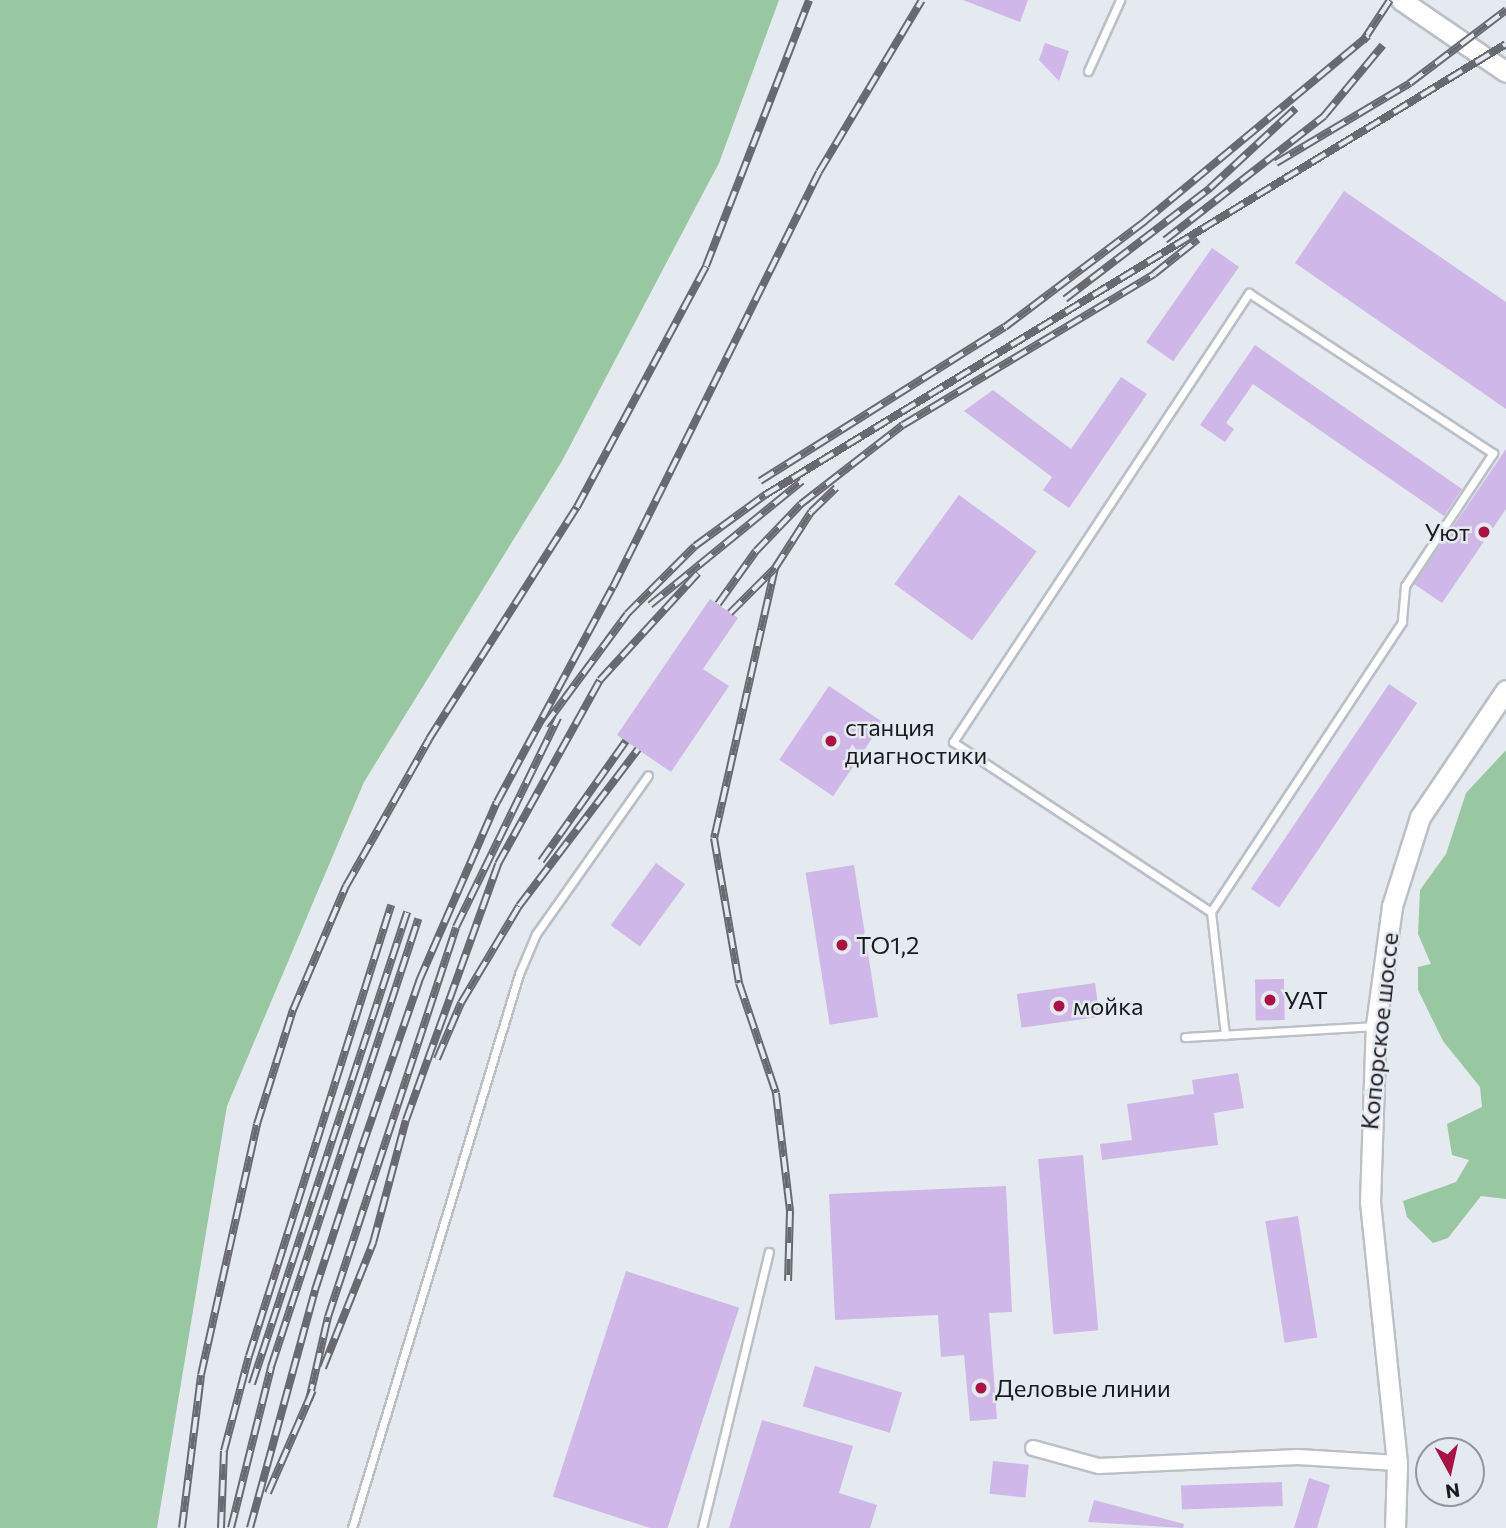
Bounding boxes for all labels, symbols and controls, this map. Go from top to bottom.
place label: Уют [1425,518,1470,546]
marker: Уют [1476,524,1492,540]
place label: станция диагностики [845,713,987,769]
marker: станция диагностики [823,733,839,749]
place label: ТО1,2 [856,931,919,959]
street label: Копорское шоссе [1354,931,1404,1131]
marker: ТО1,2 [834,937,850,953]
place label: УАТ [1284,986,1328,1014]
place label: мойка [1073,992,1143,1020]
marker: УАТ [1262,992,1278,1008]
marker: мойка [1051,998,1067,1014]
place label: Деловые линии [995,1374,1171,1402]
marker: Деловые линии [973,1380,989,1396]
north arrow [1415,1437,1485,1507]
text: N [1444,1479,1461,1504]

